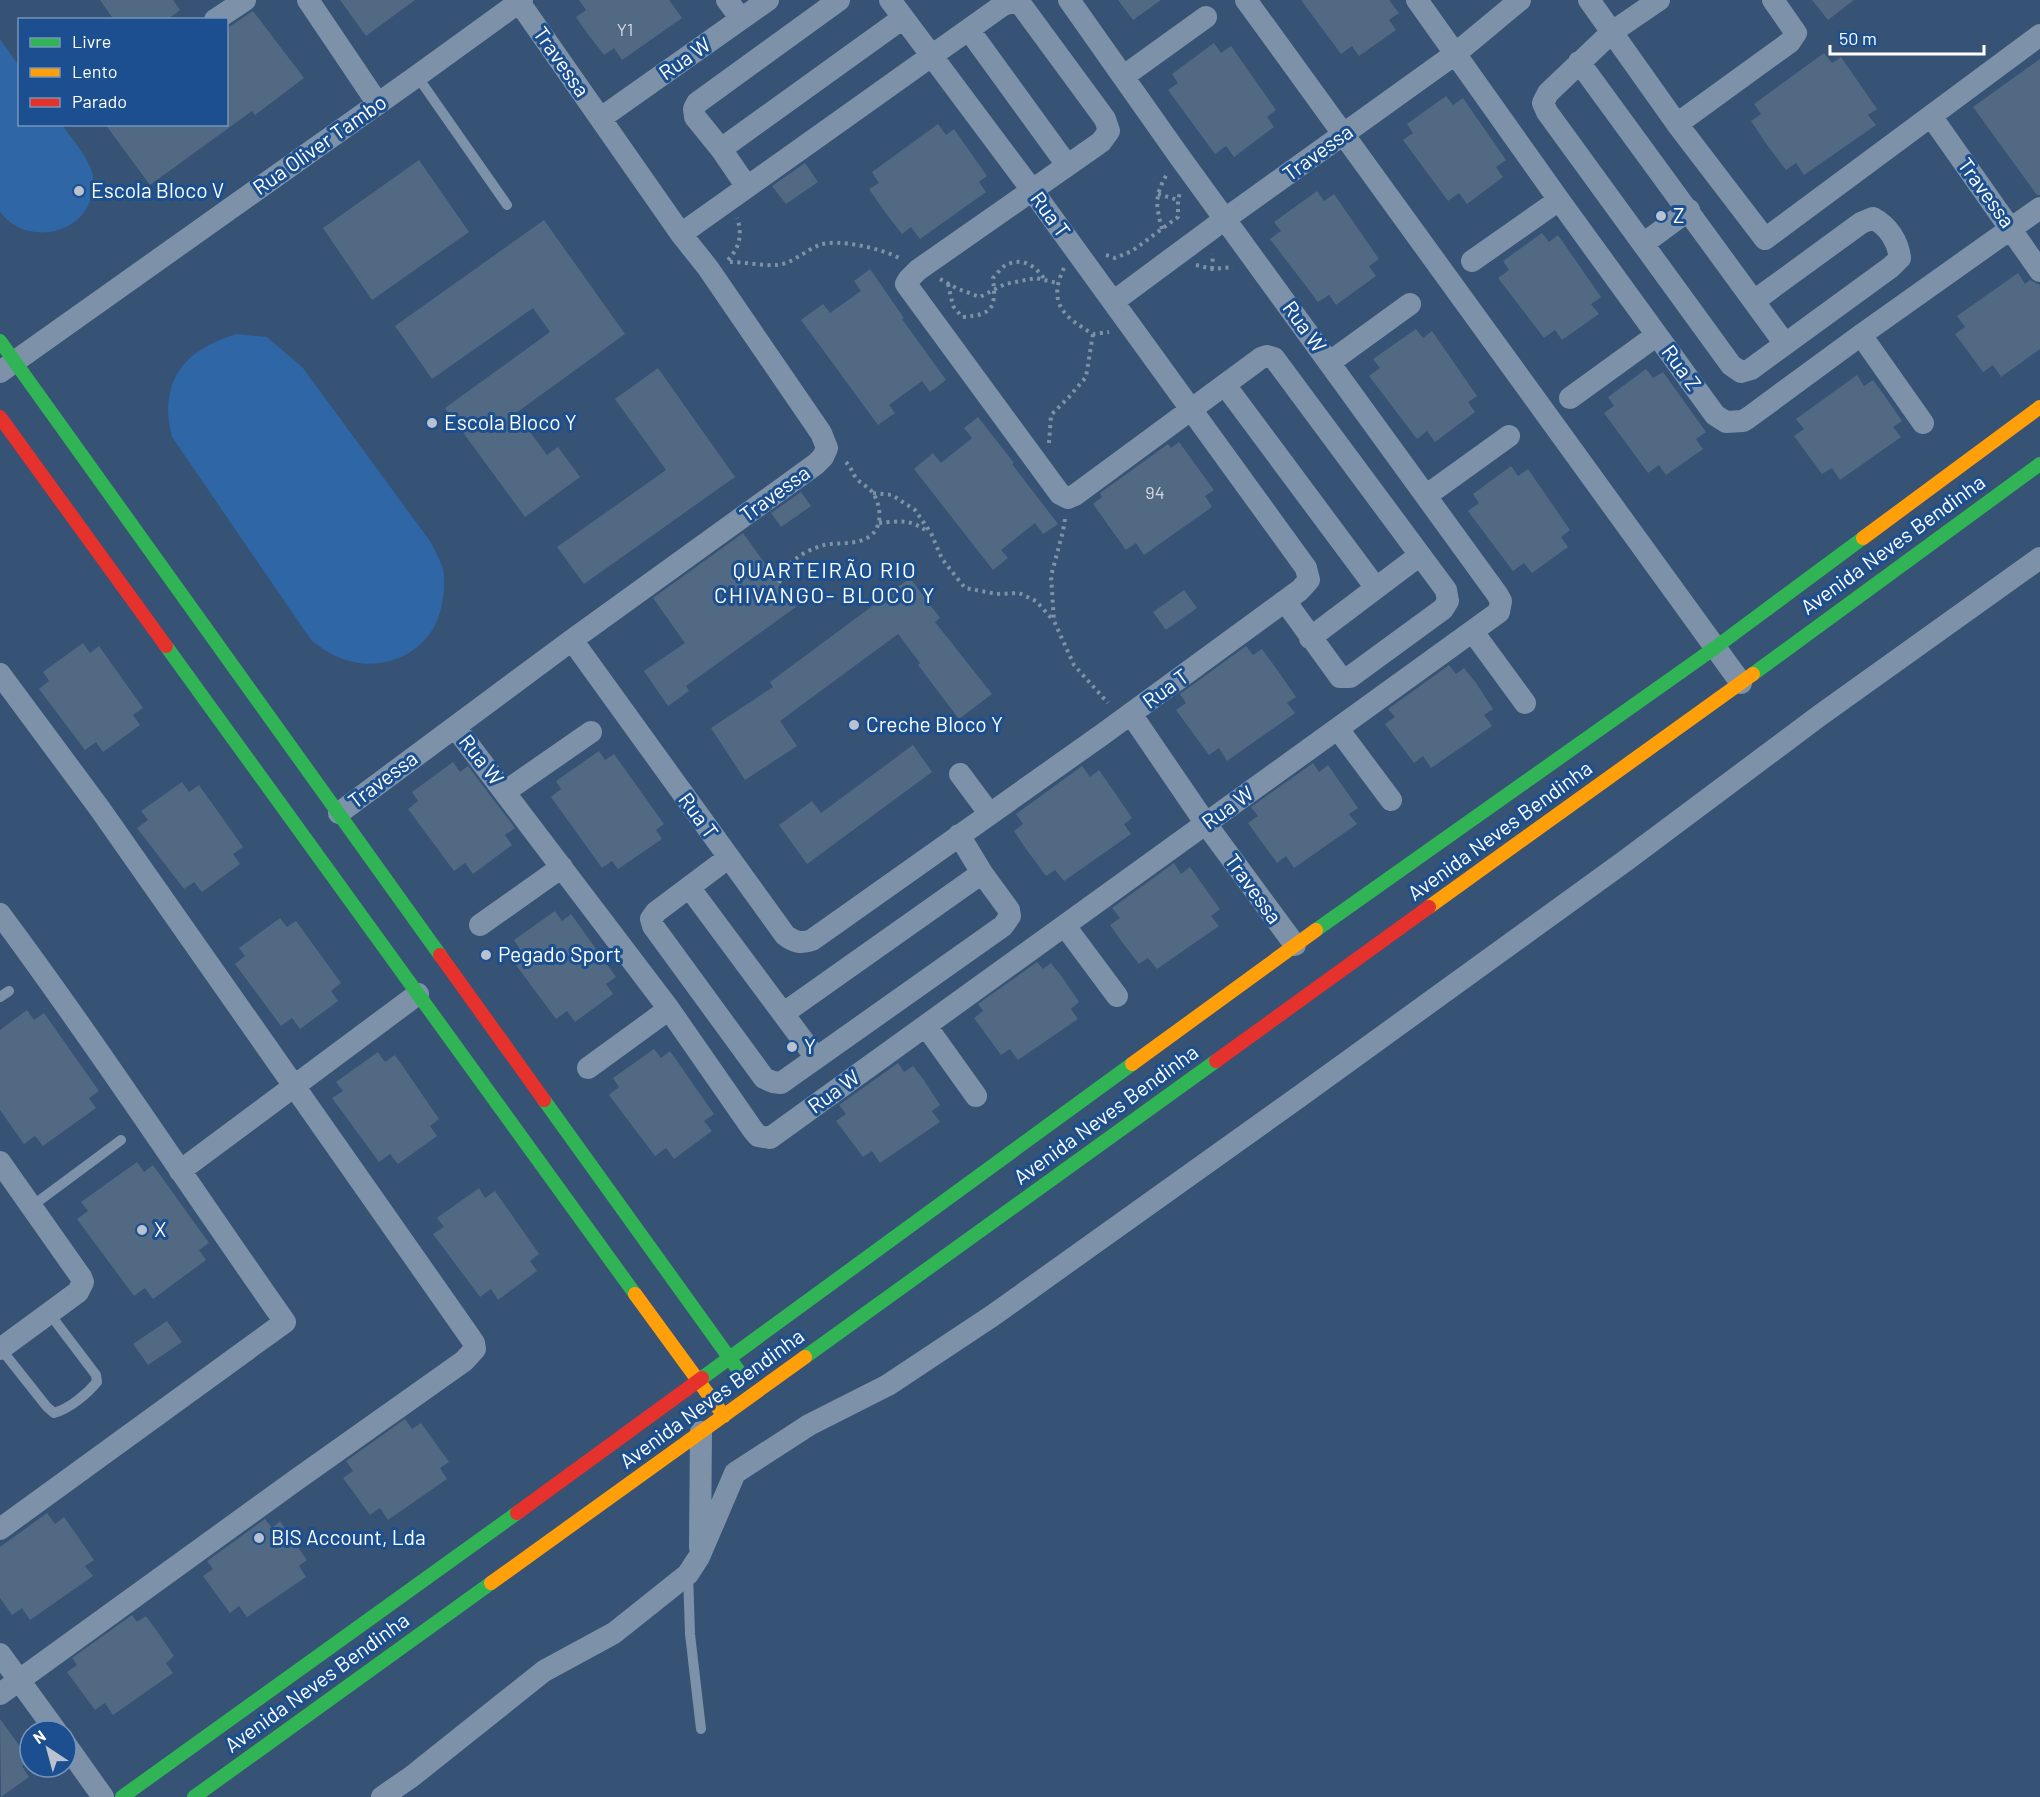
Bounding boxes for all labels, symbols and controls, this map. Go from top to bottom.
legend [18,18,228,126]
house number: Y1 [617,18,633,40]
scale bar [1830,18,1984,56]
street label: Travessa [529,21,595,101]
text: 50 m [1839,27,1877,49]
text: Livre [72,30,111,52]
street label: Rua W [653,31,715,84]
text: Lento [72,60,118,82]
street label: Rua Oliver Tambo [247,88,391,199]
text: Parado [72,90,127,112]
street label: Travessa [1277,118,1357,185]
street label: Travessa [1954,152,2021,232]
place label: Escola Bloco V [91,177,224,202]
marker: Escola Bloco V [72,184,86,198]
street label: Rua T [1026,186,1076,242]
place label: Z [1673,202,1685,227]
marker: Z [1654,209,1668,223]
street label: Rua W [1278,296,1332,357]
street label: Rua Z [1657,339,1707,395]
place label: Escola Bloco Y [444,409,577,434]
marker: Escola Bloco Y [425,416,439,430]
street label: Travessa [734,459,814,526]
street label: Avenida Neves Bendinha [1795,468,1989,619]
house number: 94 [1145,481,1165,503]
district label: QUARTEIRÃO RIO CHIVANGO- BLOCO Y [714,556,936,607]
street label: Rua T [1137,663,1193,713]
place label: Creche Bloco Y [866,711,1003,736]
marker: Creche Bloco Y [847,718,861,732]
street label: Rua W [455,729,510,789]
street label: Travessa [343,745,422,813]
street label: Avenida Neves Bendinha [1402,754,1596,905]
street label: Rua W [1197,780,1258,834]
street label: Rua T [674,787,724,843]
street label: Travessa [1221,848,1288,928]
place label: Pegado Sport [498,941,621,966]
marker: Pegado Sport [479,948,493,962]
place label: Y [804,1033,816,1058]
street label: Avenida Neves Bendinha [1008,1038,1202,1189]
marker: Y [785,1040,799,1054]
street label: Rua W [803,1064,864,1118]
place label: X [154,1216,166,1241]
marker: X [135,1223,149,1237]
street label: Avenida Neves Bendinha [614,1322,808,1473]
place label: BIS Account, Lda [271,1524,426,1549]
marker: BIS Account, Lda [252,1531,266,1545]
street label: Avenida Neves Bendinha [219,1606,413,1757]
north arrow [18,1719,78,1779]
text: N [29,1726,49,1747]

